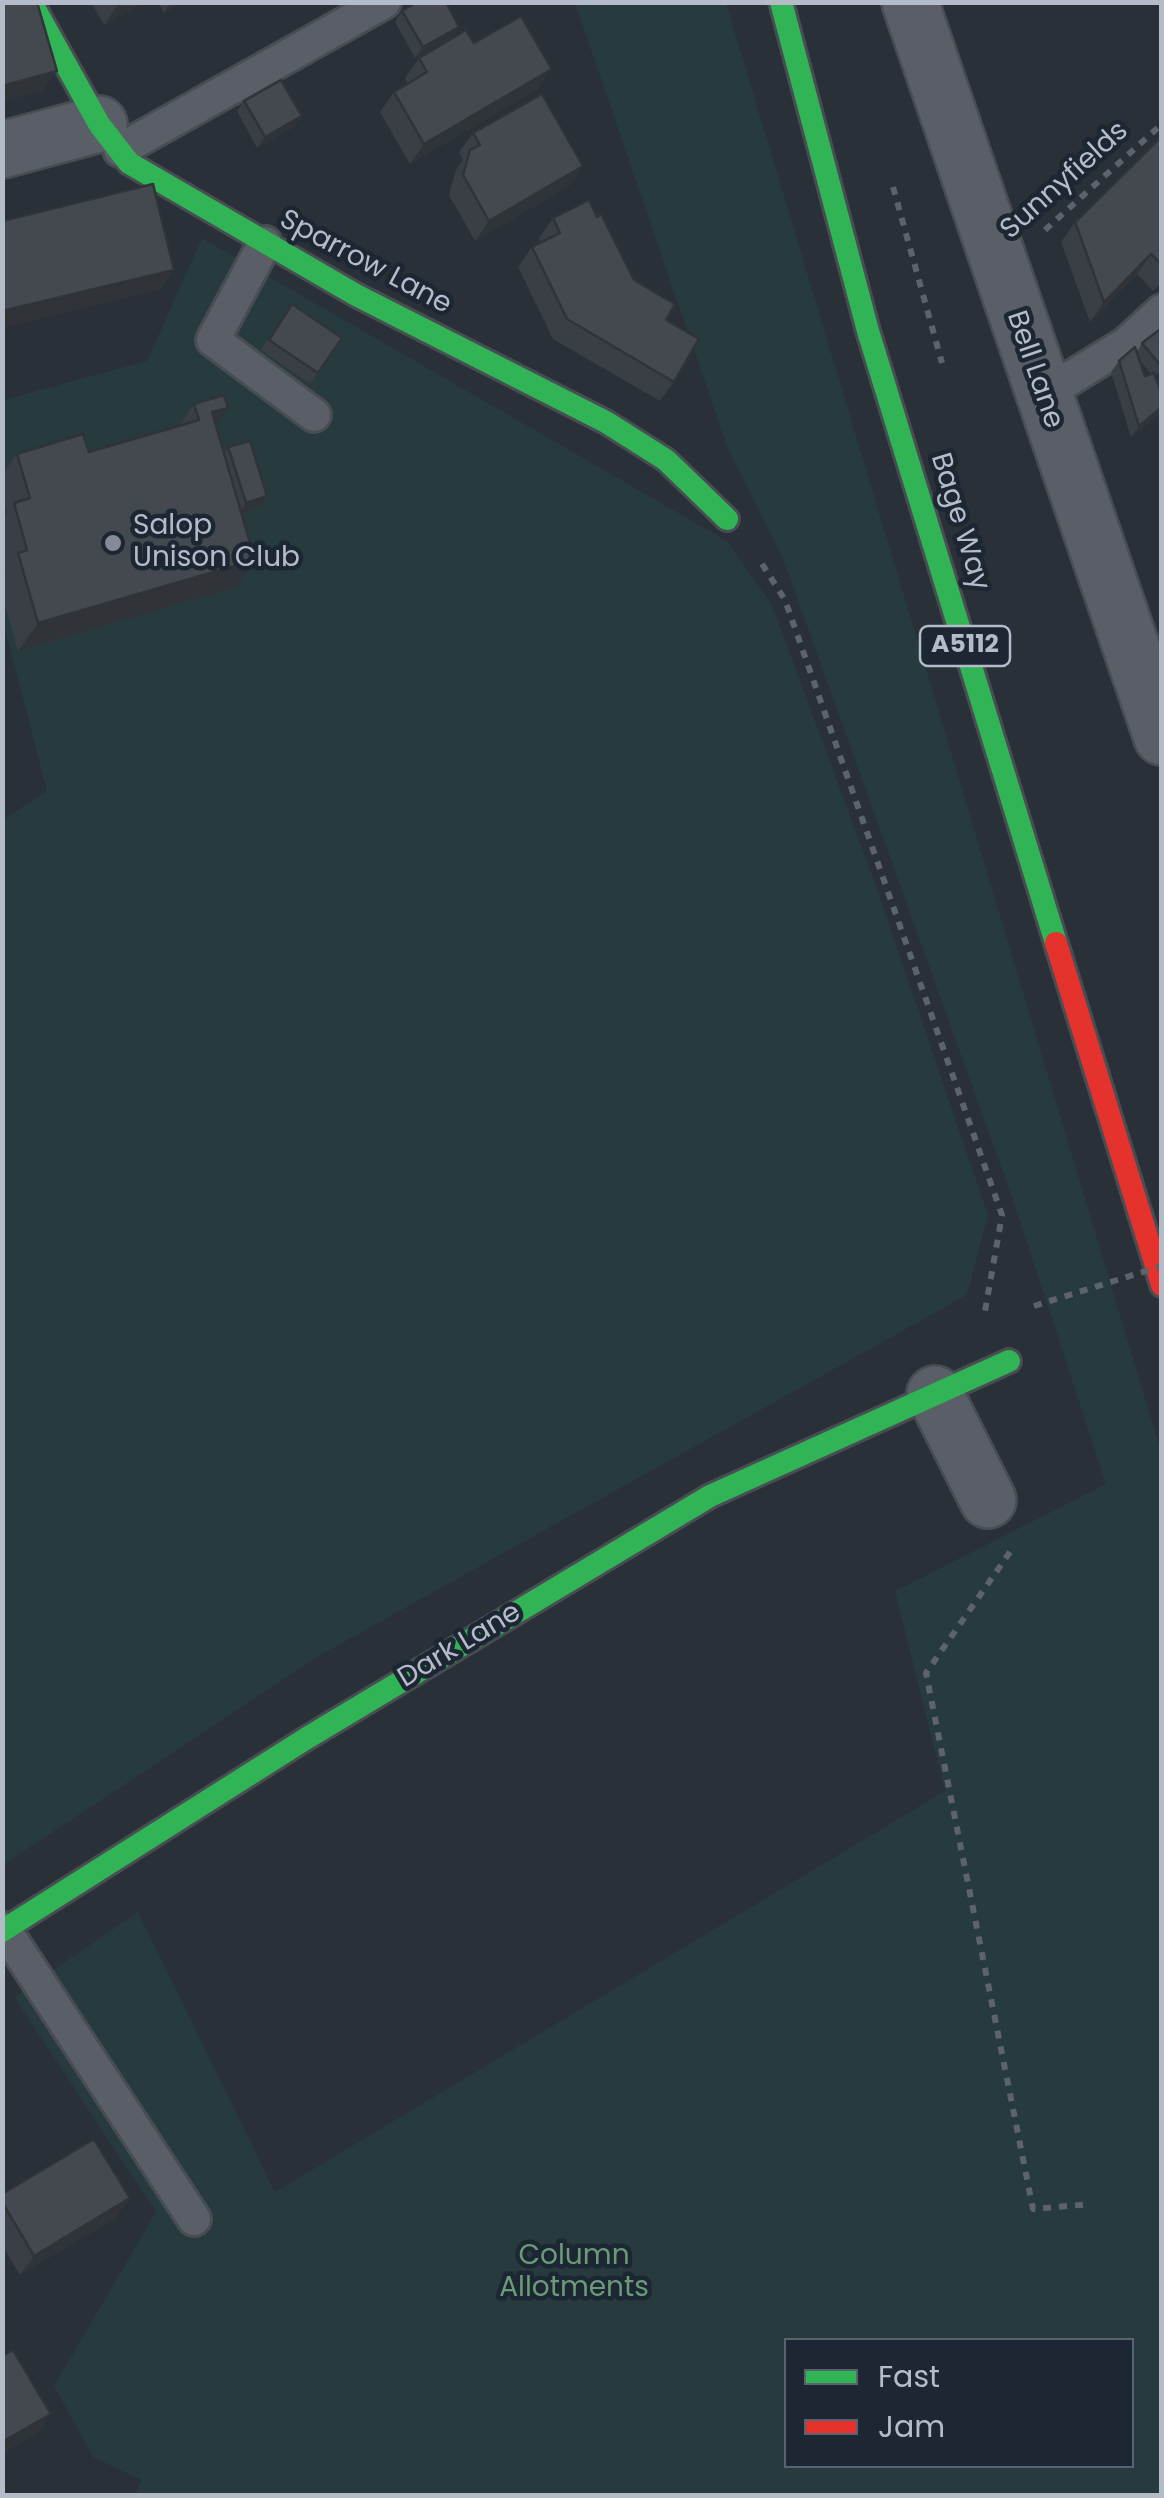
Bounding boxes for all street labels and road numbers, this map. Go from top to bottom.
street label: Sunnyfields [994,115,1136,247]
street label: Sparrow Lane [273,204,457,322]
street label: Bell Lane [998,307,1070,433]
street label: Bage Way [922,449,996,595]
road number: A5112 [920,626,1010,666]
street label: Dark Lane [392,1596,528,1696]

